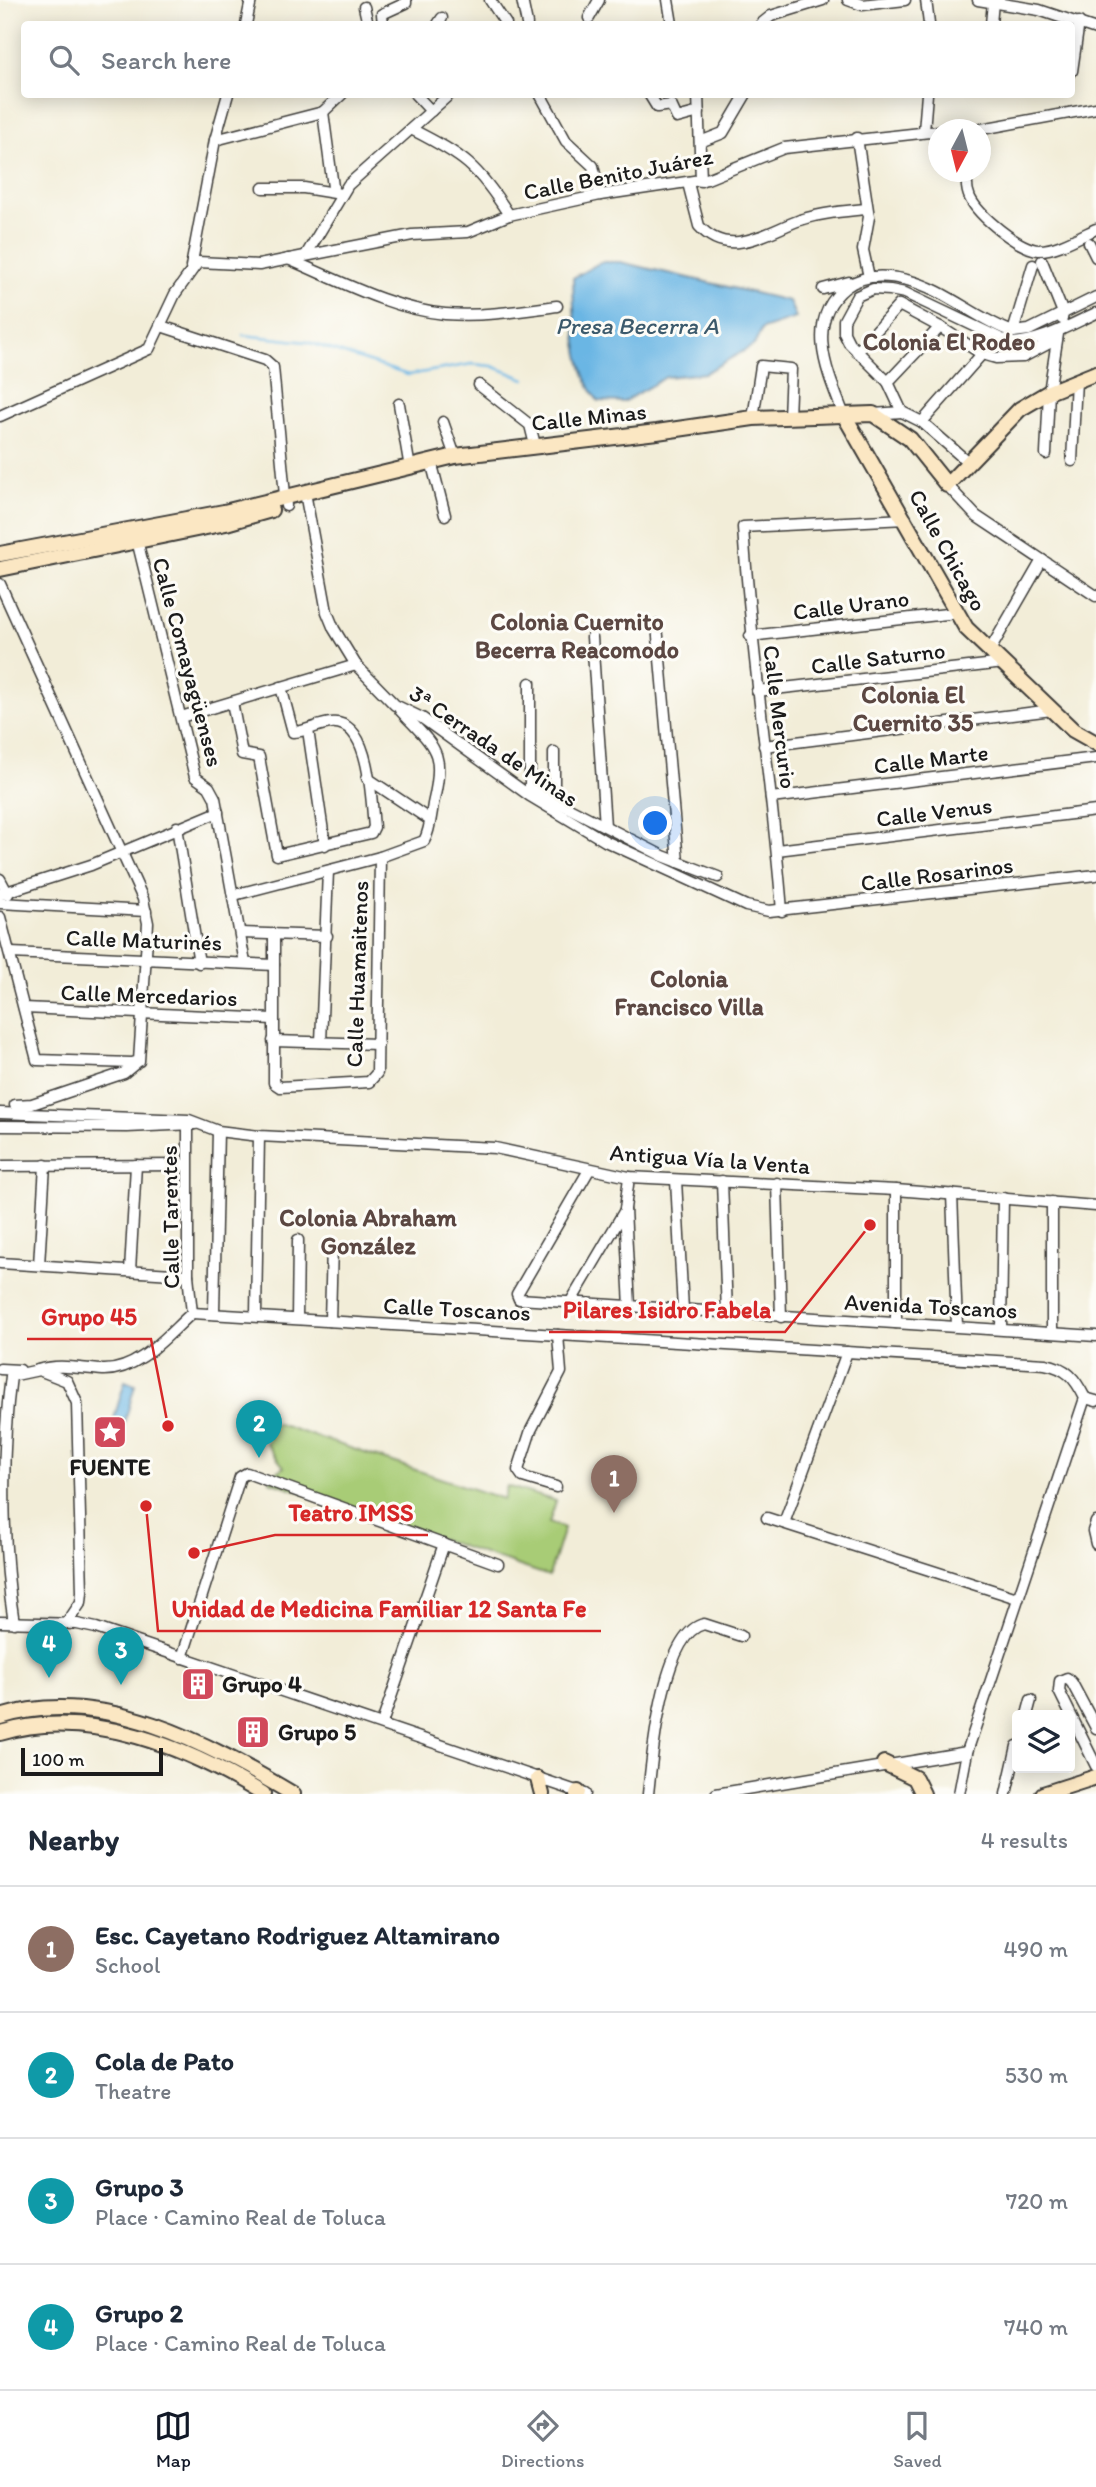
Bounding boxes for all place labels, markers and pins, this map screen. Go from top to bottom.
callout: Pilares Isidro Fabela [549,1287,785,1332]
callout: Grupo 45 [27,1294,151,1339]
pin: 2 [236,1400,282,1458]
place icon: FUENTE [91,1413,129,1451]
place label: FUENTE [69,1453,151,1481]
pin: 1 [591,1455,637,1513]
callout: Teatro IMSS [275,1490,428,1535]
callout: Unidad de Medicina Familiar 12 Santa Fe [158,1586,601,1631]
pin: 4 [26,1620,72,1678]
pin: 3 [98,1627,144,1685]
building icon: Grupo 4 [179,1665,217,1703]
place label: Grupo 4 [222,1670,302,1698]
building icon: Grupo 5 [234,1713,272,1751]
place label: Grupo 5 [278,1718,356,1746]

